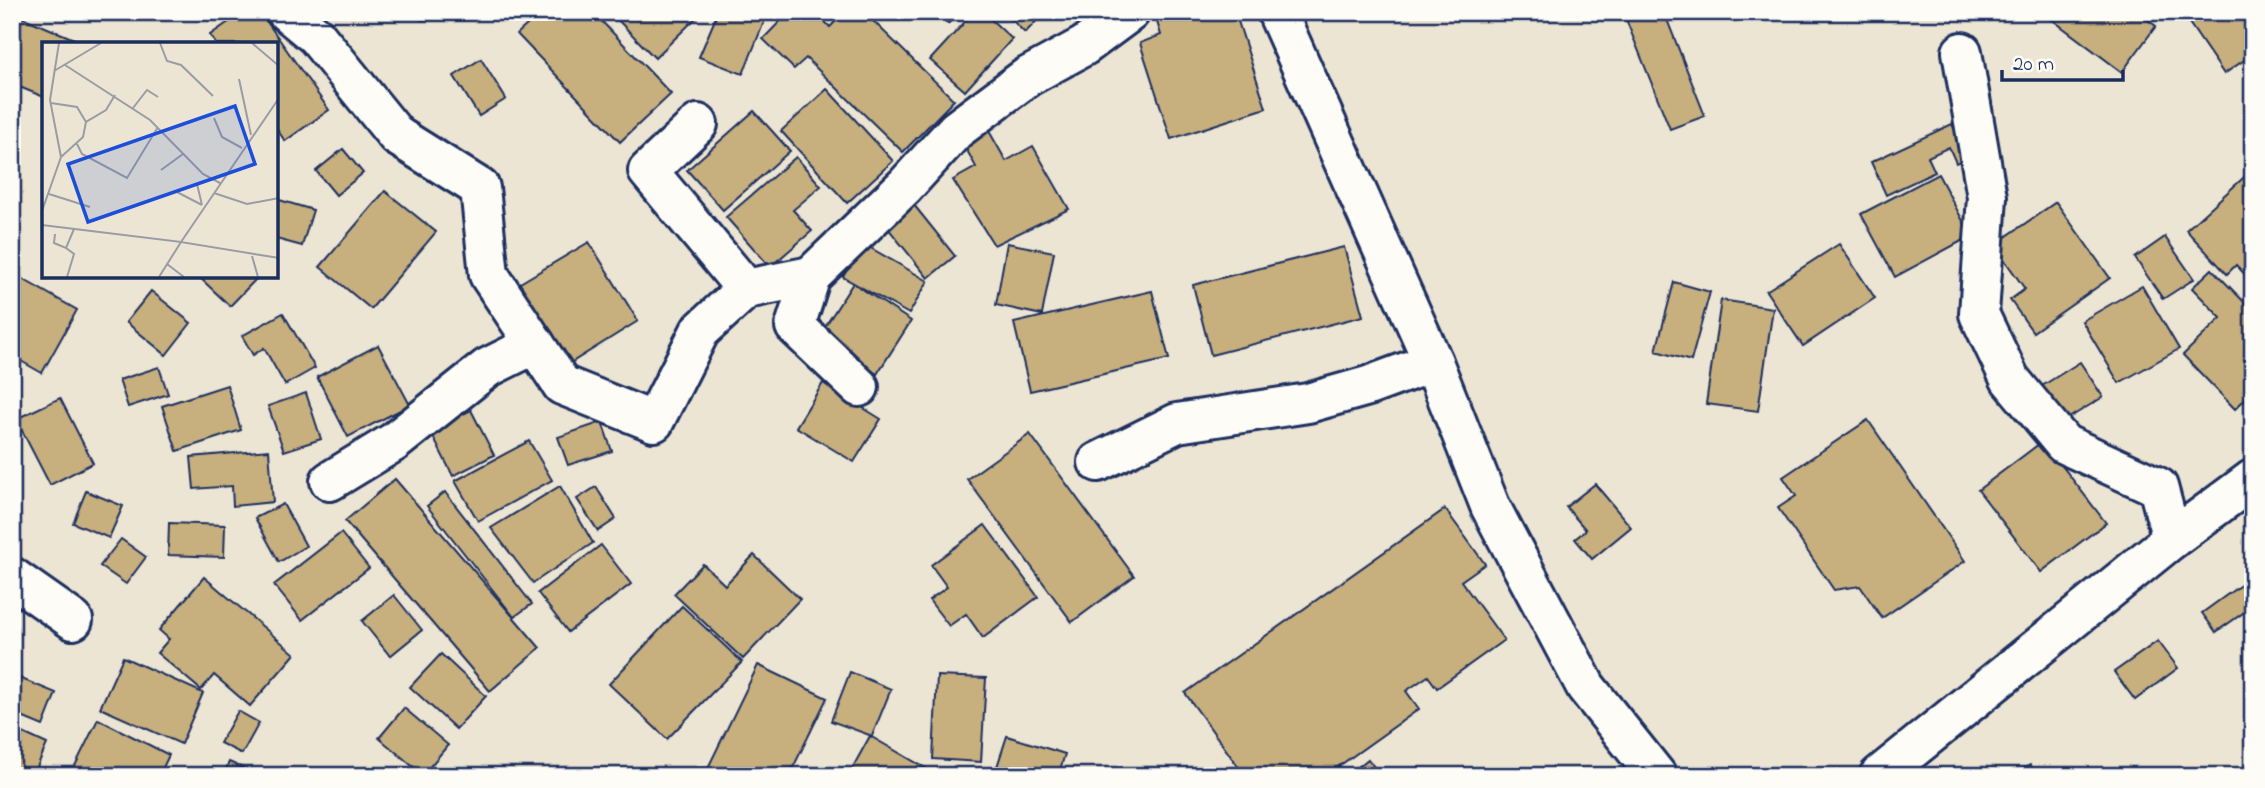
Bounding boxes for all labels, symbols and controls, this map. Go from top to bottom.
scale bar [2002,38,2123,82]
inset map [42,42,278,278]
text: 20 m [2013,50,2054,80]

